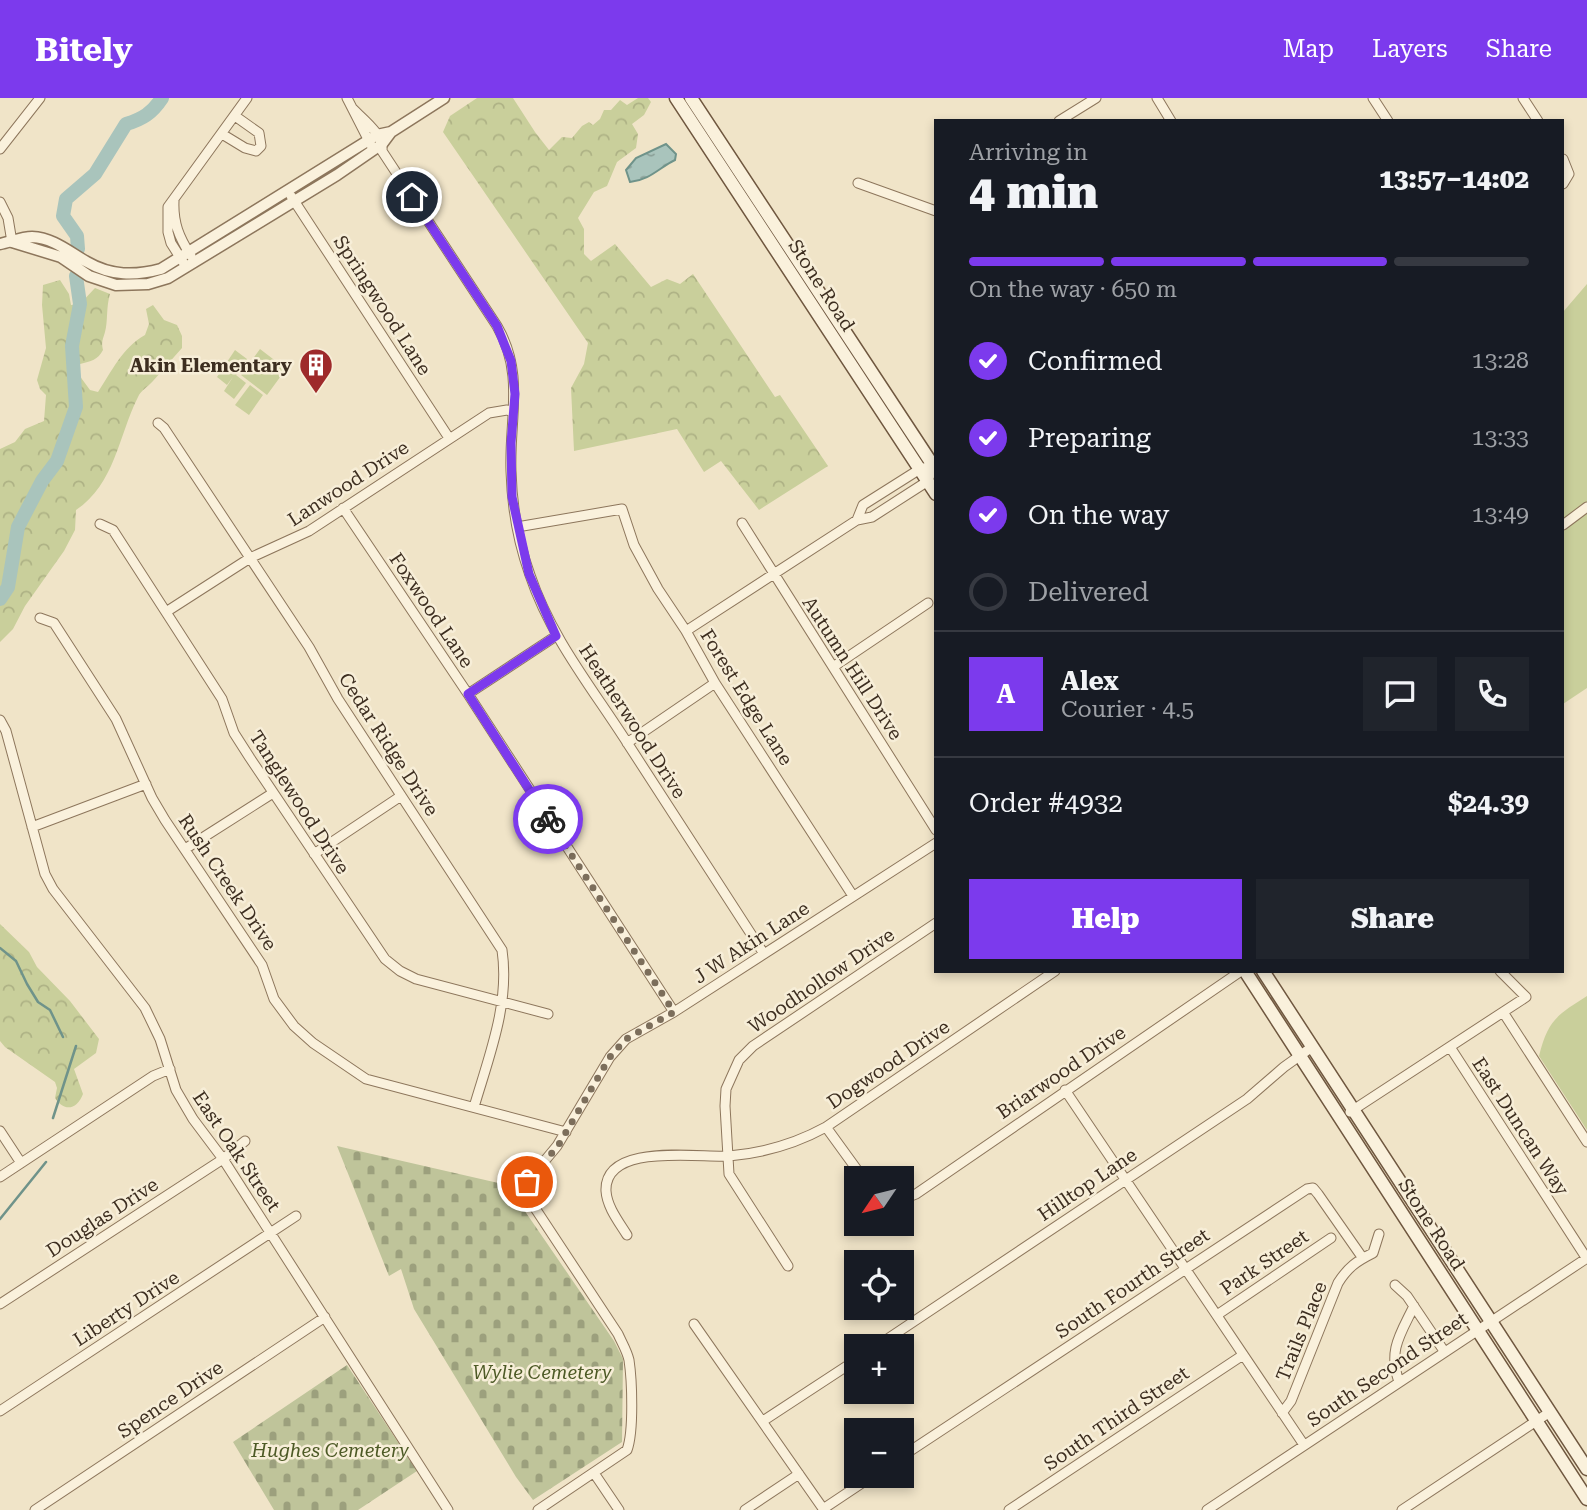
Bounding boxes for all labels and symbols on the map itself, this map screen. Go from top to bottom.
pin [382,167,442,227]
street label: Springwood Lane [329,231,436,379]
street label: Stone Road [783,235,860,335]
building icon: Akin Elementary [297,346,335,395]
place label: Akin Elementary [130,354,293,377]
street label: Lanwood Drive [283,436,413,531]
street label: Foxwood Lane [385,548,479,672]
street label: Autumn Hill Drive [798,592,908,744]
street label: Forest Edge Lane [695,625,798,770]
street label: Heatherwood Drive [574,640,691,803]
street label: Cedar Ridge Drive [334,668,443,820]
street label: Tanglewood Drive [245,726,354,878]
courier [513,784,583,854]
street label: Rush Creek Drive [173,810,282,955]
street label: J W Akin Lane [689,896,813,988]
street label: Woodhollow Drive [744,923,899,1038]
street label: Dogwood Drive [823,1015,954,1114]
street label: Briarwood Drive [993,1021,1130,1124]
street label: East Duncan Way [1467,1053,1574,1200]
street label: East Oak Street [188,1087,285,1216]
street label: Hilltop Lane [1033,1143,1141,1226]
pin [497,1152,557,1212]
north arrow [844,1166,914,1236]
street label: Douglas Drive [42,1173,163,1262]
street label: Stone Road [1393,1174,1470,1274]
street label: South Fourth Street [1051,1223,1214,1343]
street label: Park Street [1216,1225,1313,1300]
street label: Liberty Drive [69,1266,183,1351]
street label: Trails Place [1271,1278,1332,1384]
street label: South Second Street [1303,1307,1472,1432]
street label: Spence Drive [113,1356,227,1443]
park label: Wylie Cemetery [472,1361,612,1384]
street label: South Third Street [1039,1361,1193,1475]
park label: Hughes Cemetery [250,1439,409,1462]

